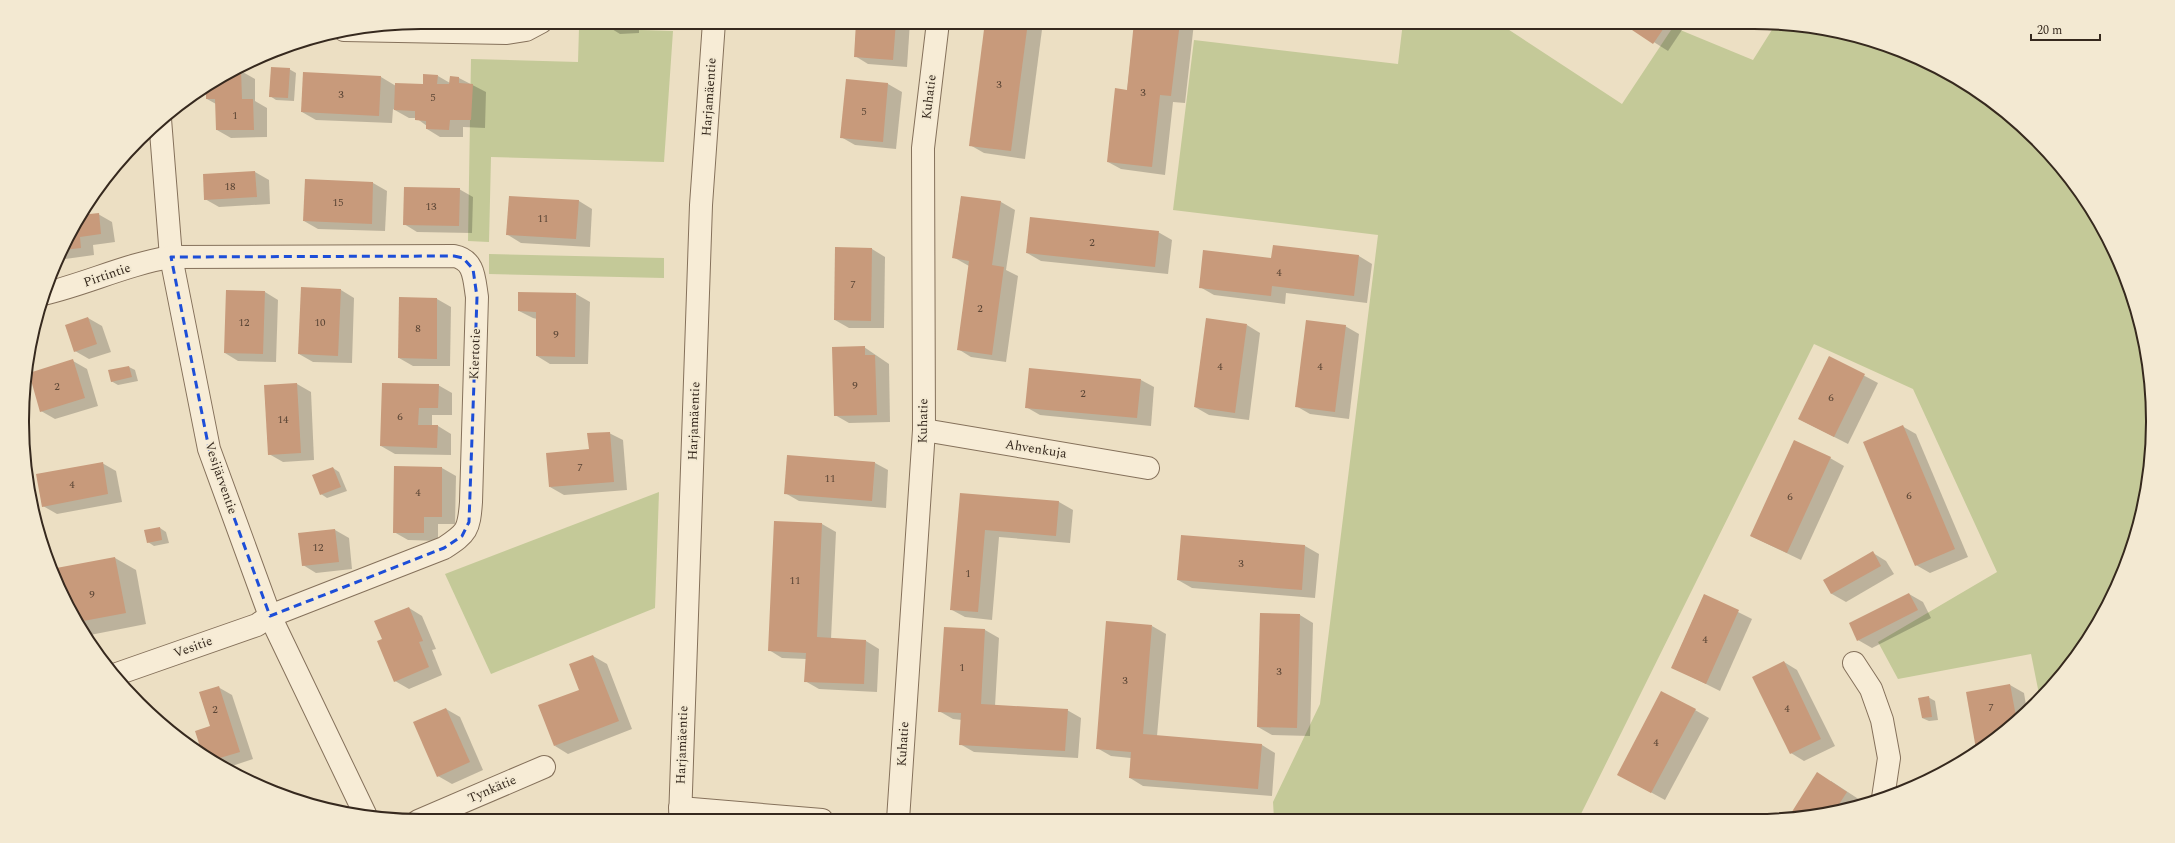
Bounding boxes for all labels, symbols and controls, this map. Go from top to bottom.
scale bar [2031,16,2100,42]
text: 20 m [2037,21,2062,40]
street label: Harjamäentie [696,57,722,137]
street label: Kuhatie [916,73,942,121]
house number: 3 [996,76,1002,93]
house number: 3 [1140,84,1146,101]
house number: 3 [338,86,344,103]
house number: 5 [430,89,436,106]
house number: 5 [861,103,867,120]
house number: 1 [232,107,238,124]
house number: 18 [225,178,236,195]
house number: 15 [333,194,344,211]
house number: 13 [426,198,437,215]
house number: 11 [538,210,549,227]
house number: 2 [1089,234,1095,251]
street label: Pirtintie [81,258,133,292]
house number: 4 [1276,264,1282,281]
house number: 7 [850,276,856,293]
house number: 2 [977,300,983,317]
house number: 12 [239,314,250,331]
house number: 10 [315,314,326,331]
house number: 8 [415,320,421,337]
house number: 9 [553,326,559,343]
street label: Kiertotie [464,328,486,380]
house number: 4 [1217,358,1223,375]
house number: 4 [1317,358,1323,375]
house number: 9 [852,377,858,394]
house number: 2 [54,378,60,395]
street label: Harjamäentie [683,381,705,461]
house number: 2 [1080,385,1086,402]
house number: 6 [1828,389,1834,406]
street label: Kuhatie [913,398,933,444]
house number: 6 [397,408,403,425]
house number: 14 [278,411,289,428]
street label: Ahvenkuja [1004,434,1069,464]
street label: Vesijärventie [199,439,243,517]
house number: 7 [577,459,583,476]
house number: 11 [825,470,836,487]
house number: 4 [69,476,75,493]
house number: 4 [415,484,421,501]
house number: 6 [1906,487,1912,504]
house number: 6 [1787,488,1793,505]
house number: 12 [313,539,324,556]
house number: 3 [1238,555,1244,572]
house number: 1 [965,565,971,582]
house number: 11 [790,572,801,589]
house number: 9 [89,586,95,603]
street label: Vesitie [171,631,215,663]
house number: 4 [1702,631,1708,648]
house number: 1 [959,659,965,676]
house number: 3 [1276,663,1282,680]
house number: 3 [1122,672,1128,689]
house number: 7 [1988,699,1994,716]
house number: 4 [1784,700,1790,717]
house number: 2 [212,701,218,718]
street label: Harjamäentie [671,705,693,785]
street label: Kuhatie [891,721,915,767]
house number: 4 [1653,734,1659,751]
street label: Tynkätie [465,770,519,808]

